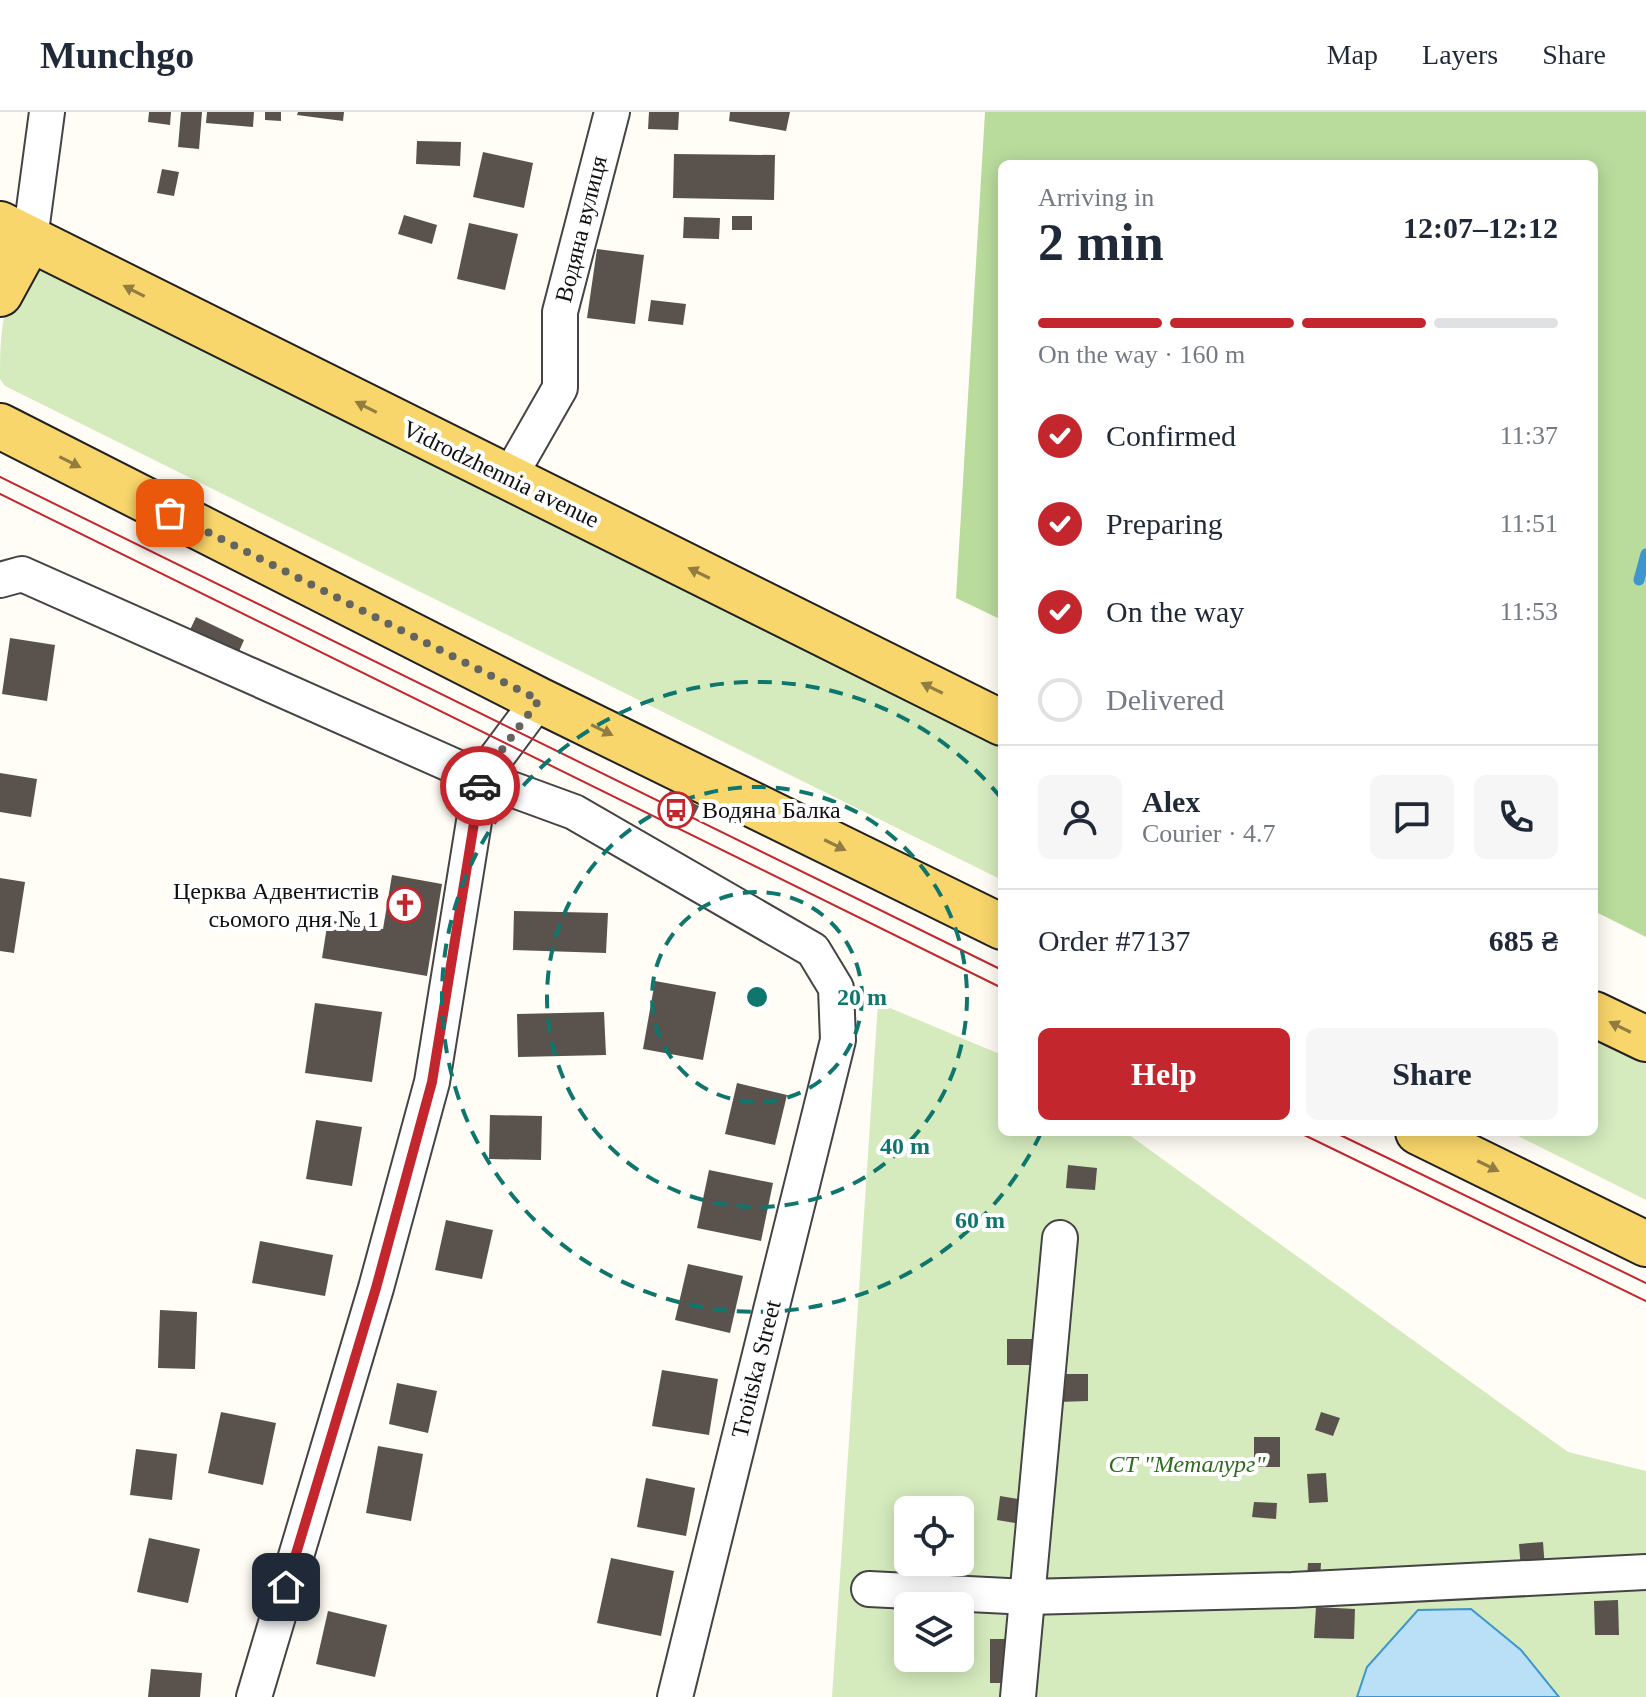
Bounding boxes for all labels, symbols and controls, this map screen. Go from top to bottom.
text: Munchgo [40,34,194,76]
text: Map [1327,39,1378,70]
text: Layers [1422,39,1498,70]
text: Share [1542,39,1606,70]
street label: Водяна вулиця [550,153,612,305]
text: Arriving in [1038,183,1154,212]
text: 12:07–12:12 [1403,211,1558,244]
text: 2 min [1038,214,1164,271]
one-way arrow [122,284,145,298]
text: On the way · 160 m [1038,340,1245,369]
one-way arrow [354,401,377,414]
icon: check [1038,414,1082,458]
street label: Vidrodzhennia avenue [399,415,603,533]
text: Confirmed [1106,419,1236,452]
text: 11:37 [1500,421,1558,450]
one-way arrow [58,455,81,468]
pin [136,479,204,547]
icon: bag [148,491,192,535]
icon: check [1038,502,1082,546]
text: Preparing [1106,507,1223,540]
text: 11:51 [1500,509,1558,538]
one-way arrow [687,566,711,580]
icon: check [1038,590,1082,634]
text: On the way [1106,595,1244,628]
text: 11:53 [1500,597,1558,626]
one-way arrow [921,682,944,695]
text: Delivered [1106,683,1224,716]
one-way arrow [590,723,613,737]
courier [440,746,520,826]
icon: car [458,764,502,808]
button: person [1038,775,1122,859]
button: chat [1370,775,1454,859]
button: phone [1474,775,1558,859]
text: Alex [1142,785,1200,818]
bus stop icon: Водяна Балка [657,791,695,829]
place label: Водяна Балка [702,797,841,823]
text: Courier · 4.7 [1142,819,1276,848]
one-way arrow [823,838,846,852]
place label: Церква Адвентистів сьомого дня № 1 [173,878,379,932]
church icon: Церква Адвентистів сьомого дня № 1 [386,886,424,924]
text: Order #7137 [1038,924,1190,957]
text: 685 ₴ [1489,924,1558,957]
centre of rings [743,983,771,1011]
text: 20 m [837,984,887,1010]
one-way arrow [1608,1020,1632,1034]
button: Help [1038,1028,1290,1120]
button: Share [1306,1028,1558,1120]
text: 40 m [880,1133,930,1159]
one-way arrow [1477,1160,1500,1173]
text: 60 m [955,1207,1005,1233]
street label: Troitska Street [726,1297,786,1441]
park label: СТ "Металург" [1109,1451,1266,1477]
map controls [894,1496,974,1672]
button: locate [894,1496,974,1576]
pin [252,1553,320,1621]
icon: home [264,1565,308,1609]
button: layers [894,1592,974,1672]

